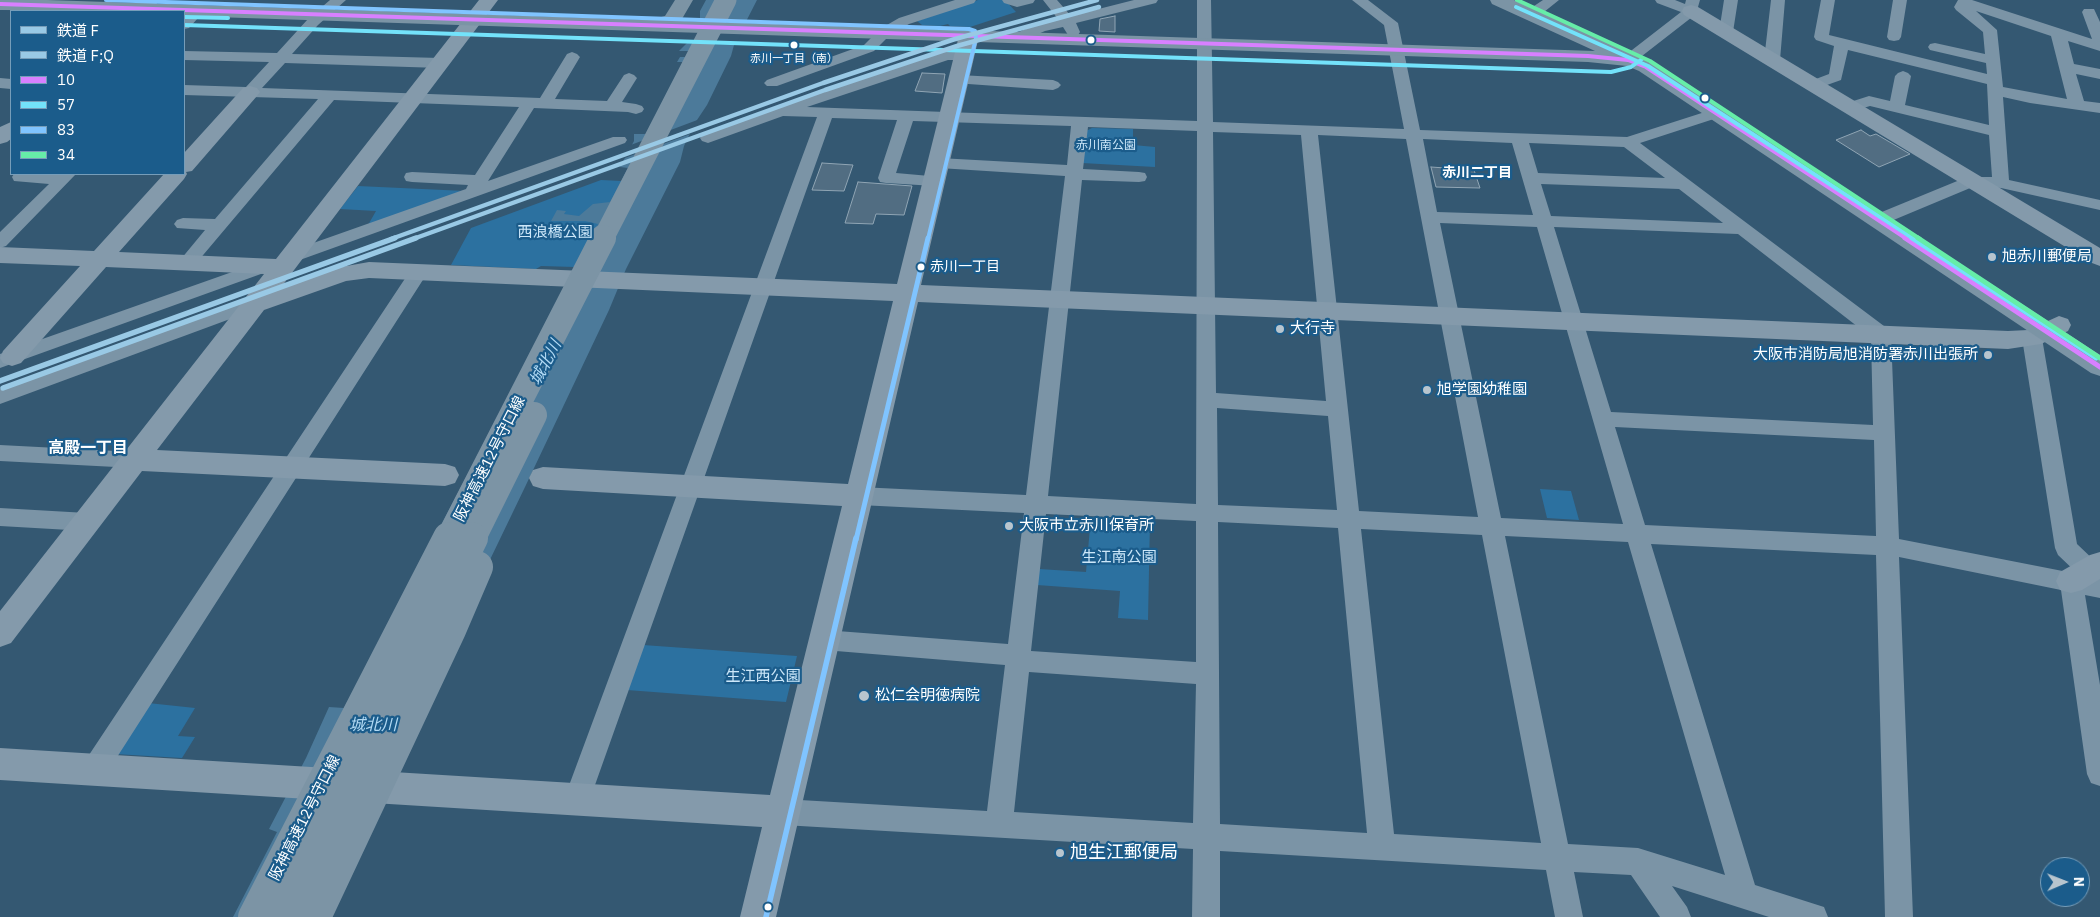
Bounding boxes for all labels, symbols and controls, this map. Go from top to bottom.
legend [10,10,185,175]
text: 鉄道 F [57,21,99,40]
unlabelled marker [1086,35,1096,45]
marker: 赤川一丁目（南） [789,40,799,50]
text: 鉄道 F;Q [57,46,114,65]
place label: 赤川一丁目（南） [750,52,838,66]
text: 10 [57,70,75,89]
unlabelled marker [1700,93,1710,103]
text: 57 [57,95,75,114]
text: 83 [57,120,75,139]
park label: 赤川南公園 [1076,139,1136,153]
text: 34 [57,145,75,164]
district label: 赤川二丁目 [1442,165,1512,181]
park label: 西浪橋公園 [518,224,592,242]
place label: 旭赤川郵便局 [2002,248,2092,266]
marker: 旭赤川郵便局 [1986,251,1998,263]
place label: 赤川一丁目 [930,259,1000,275]
marker: 赤川一丁目 [916,262,926,272]
place label: 大行寺 [1290,320,1335,338]
marker: 大行寺 [1274,323,1286,335]
water label: 城北川 [526,337,566,389]
place label: 大阪市消防局旭消防署赤川出張所 [1753,346,1978,364]
marker: 大阪市消防局旭消防署赤川出張所 [1982,349,1994,361]
place label: 旭学園幼稚園 [1437,381,1527,399]
marker: 旭学園幼稚園 [1421,384,1433,396]
street label: 阪神高速12号守口線 [451,393,529,525]
district label: 高殿一丁目 [48,438,128,458]
place label: 大阪市立赤川保育所 [1019,517,1154,535]
marker: 大阪市立赤川保育所 [1003,520,1015,532]
park label: 生江南公園 [1082,549,1156,567]
park label: 生江西公園 [726,668,800,686]
place label: 松仁会明徳病院 [875,687,980,705]
marker: 松仁会明徳病院 [857,689,871,703]
water label: 城北川 [349,715,397,735]
street label: 阪神高速12号守口線 [266,752,344,884]
place label: 旭生江郵便局 [1070,842,1178,864]
marker: 旭生江郵便局 [1054,847,1066,859]
north arrow [2040,857,2090,907]
text: N [2070,877,2088,887]
unlabelled marker [763,902,773,912]

